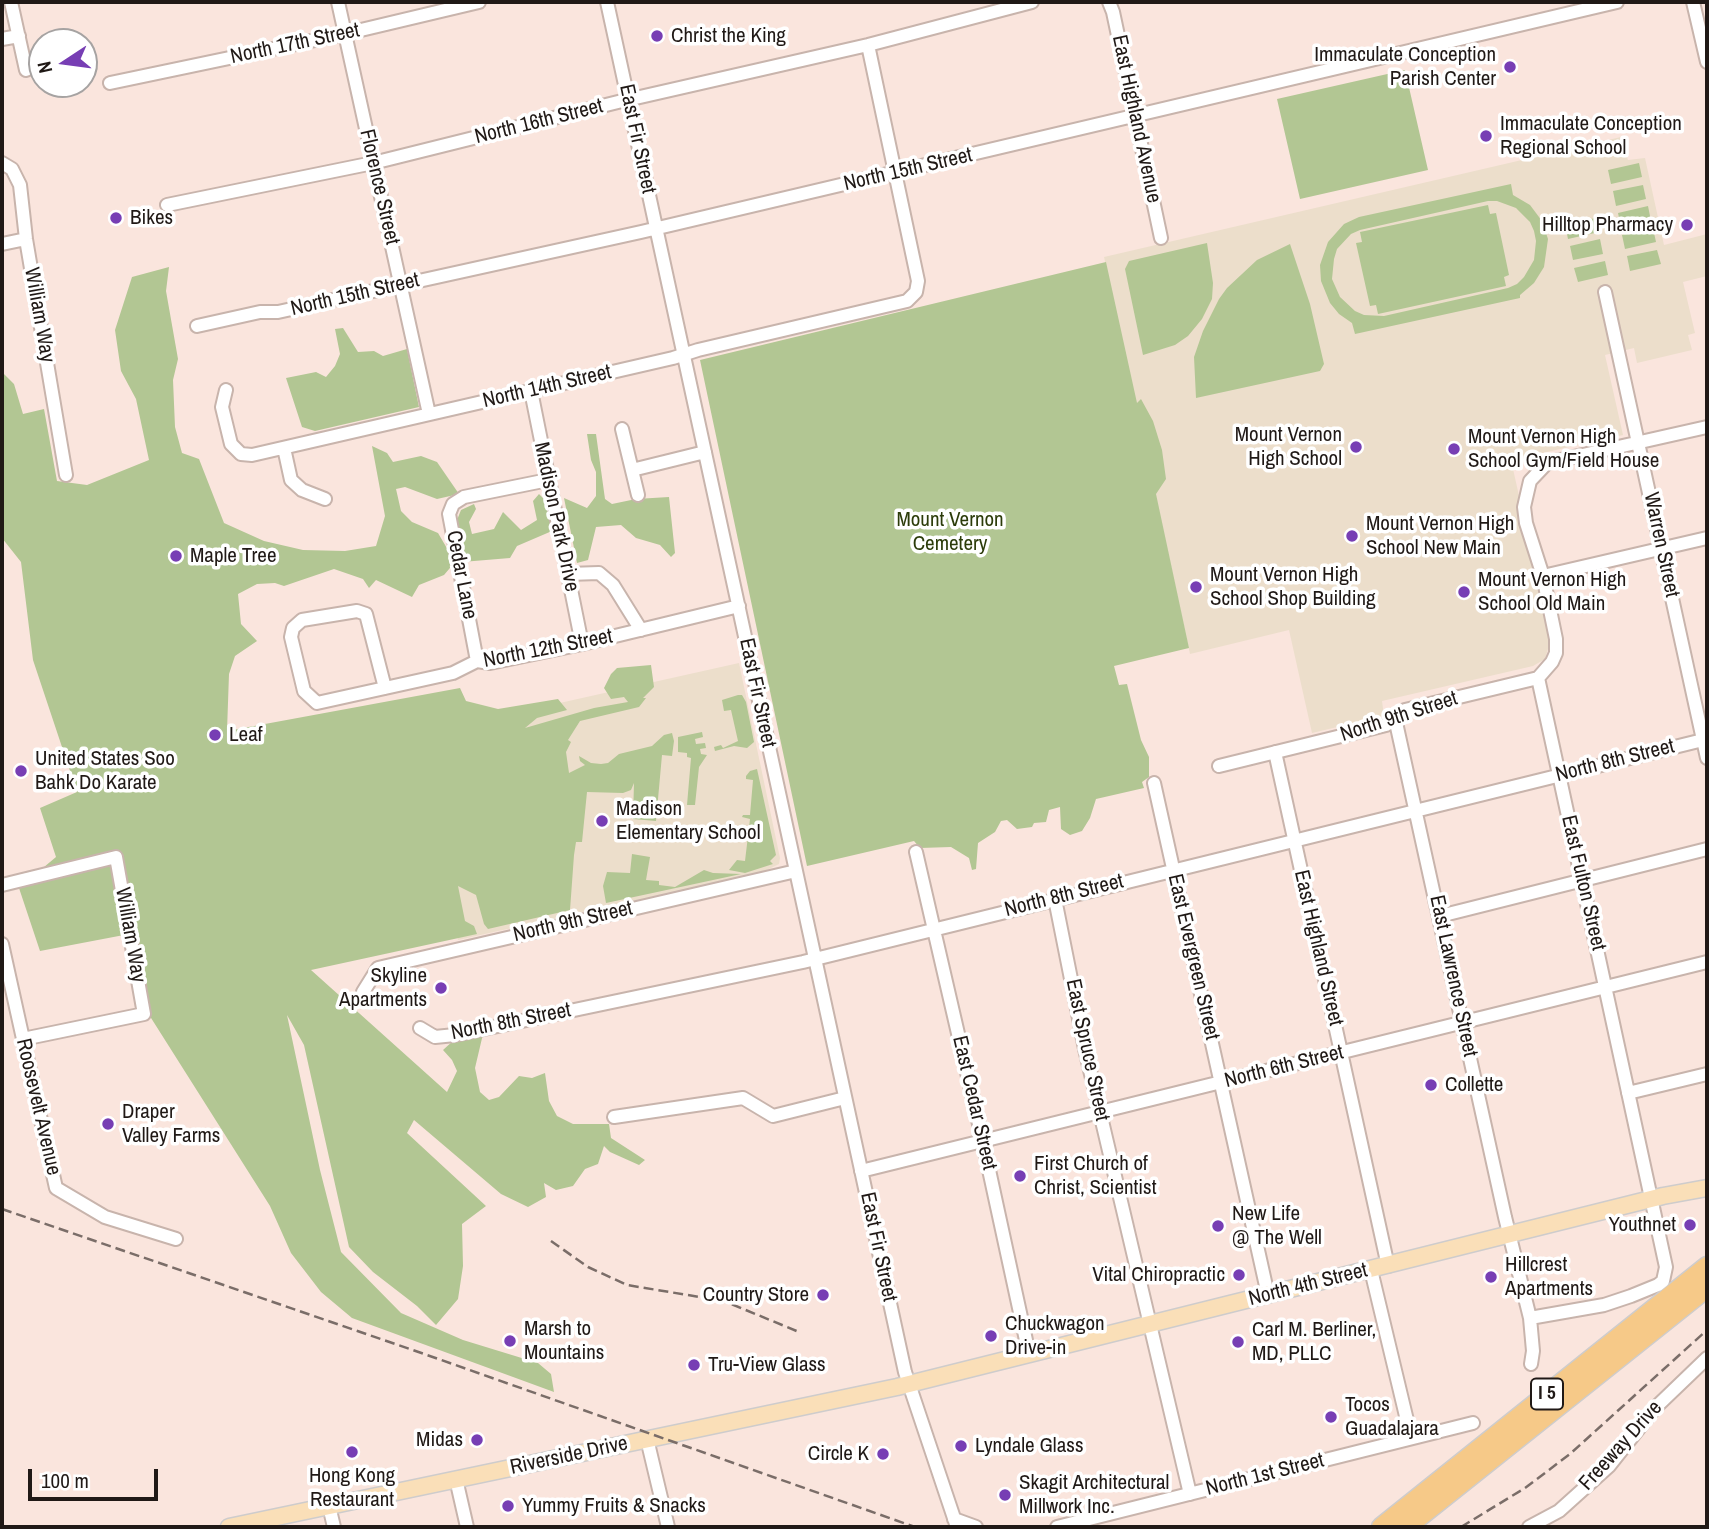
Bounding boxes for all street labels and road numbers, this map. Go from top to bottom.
street label: North 17th Street [228,18,362,70]
street label: East Highland Avenue [1106,33,1166,205]
street label: East Fir Street [613,82,661,196]
street label: North 16th Street [472,94,606,150]
street label: Florence Street [353,127,405,247]
street label: North 15th Street [841,143,975,197]
street label: William Way [18,266,60,364]
street label: North 15th Street [288,268,422,322]
street label: North 14th Street [480,360,614,414]
street label: Madison Park Drive [528,440,584,594]
street label: Warren Street [1638,490,1684,600]
street label: Cedar Lane [440,528,482,622]
street label: North 12th Street [481,624,615,674]
street label: East Fir Street [733,636,781,750]
street label: North 9th Street [1337,686,1461,748]
street label: North 8th Street [1553,734,1677,788]
street label: East Fulton Street [1555,813,1611,953]
street label: East Highland Street [1288,868,1348,1028]
street label: North 8th Street [1002,869,1126,923]
street label: East Evergreen Street [1162,872,1224,1042]
street label: William Way [109,886,151,984]
street label: East Lawrence Street [1424,893,1482,1059]
street label: North 9th Street [511,896,635,948]
street label: East Spruce Street [1060,977,1114,1123]
street label: North 8th Street [449,998,573,1046]
street label: East Cedar Street [946,1033,1002,1173]
street label: Roosevelt Avenue [10,1036,66,1178]
street label: North 6th Street [1222,1040,1346,1094]
street label: East Fir Street [854,1190,902,1304]
street label: North 4th Street [1246,1258,1370,1312]
road number: I 5 [1531,1378,1563,1410]
street label: Freeway Drive [1574,1396,1668,1496]
street label: Riverside Drive [508,1431,630,1481]
street label: North 1st Street [1203,1448,1327,1502]

